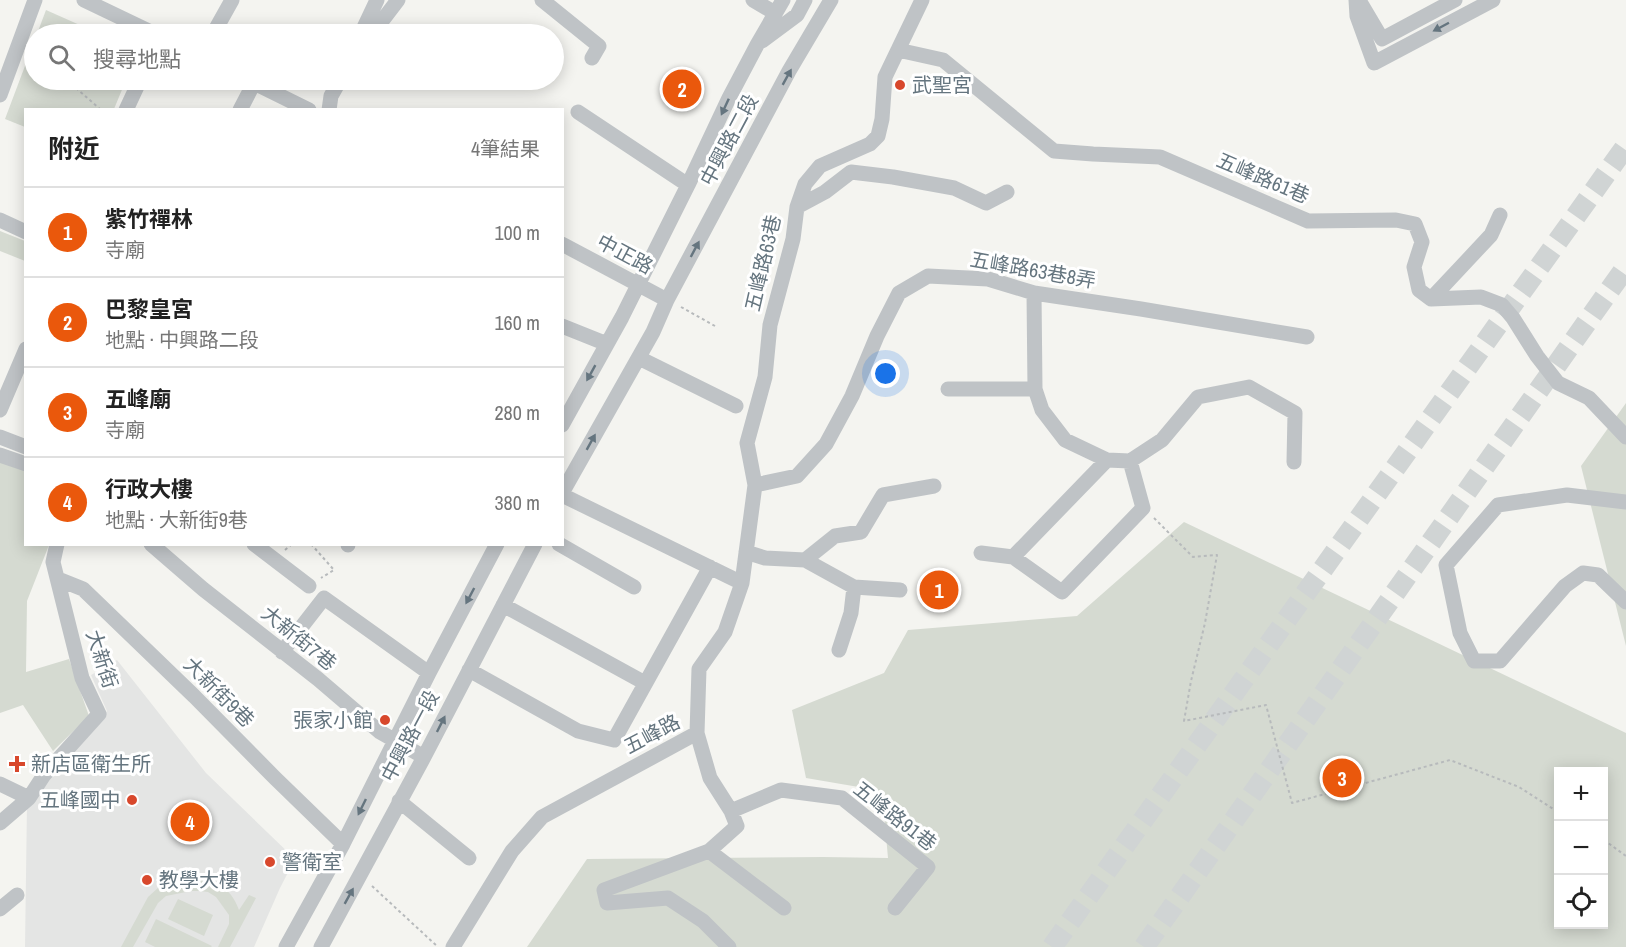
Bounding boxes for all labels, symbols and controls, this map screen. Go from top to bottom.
one-way arrow [1433,22,1450,32]
search box [24,24,564,90]
icon: search [45,41,78,74]
text: 搜尋地點 [93,44,181,74]
pin: 2 [662,66,702,112]
one-way arrow [782,68,792,85]
place label: 武聖宮 [912,71,972,98]
marker: 武聖宮 [893,78,907,92]
street label: 中興路二段 [693,89,764,190]
one-way arrow [720,98,729,115]
text: 附近 [48,131,100,166]
text: 4筆結果 [471,135,540,162]
street label: 五峰路61巷 [1213,146,1314,209]
text: 紫竹禪林 [105,204,193,234]
street label: 五峰路63巷 [738,212,787,314]
text: 1 [63,219,72,246]
text: 100 m [494,219,540,246]
street label: 中正路 [592,228,658,280]
text: 寺廟 [105,236,145,263]
one-way arrow [690,240,700,257]
street label: 五峰路63巷8弄 [968,245,1098,294]
text: 巴黎皇宮 [105,294,193,324]
text: 2 [63,309,72,336]
text: 160 m [494,309,540,336]
text: 地點 · 中興路二段 [105,326,259,353]
your location [871,359,900,388]
one-way arrow [586,365,596,382]
text: 五峰廟 [105,384,171,414]
text: 3 [63,399,72,426]
text: 280 m [494,399,540,426]
text: 寺廟 [105,416,145,443]
one-way arrow [586,434,596,451]
text: 行政大樓 [105,474,193,504]
text: 4 [63,489,72,516]
text: 380 m [494,489,540,516]
text: 地點 · 大新街9巷 [105,506,248,533]
pin: 1 [920,568,958,612]
one-way arrow [465,588,475,605]
street label: 大新街7巷 [256,599,342,676]
street label: 大新街 [80,626,125,692]
street label: 大新街9巷 [178,651,260,733]
street label: 中興路一段 [374,685,445,786]
place label: 張家小館 [293,706,373,733]
street label: 五峰路 [619,708,685,760]
marker: 張家小館 [378,713,392,727]
one-way arrow [436,715,446,732]
place label: 新店區衛生所 [31,750,151,777]
marker: 新店區衛生所 [8,755,26,773]
pin: 3 [1322,756,1362,800]
map controls [1554,767,1608,929]
button: + [1554,767,1608,821]
street label: 五峰路91巷 [848,775,942,856]
place label: 五峰國中 [40,786,120,813]
marker: 五峰國中 [125,793,139,807]
one-way arrow [357,798,367,816]
pin: 4 [170,800,210,844]
button: − [1554,821,1608,875]
place label: 警衛室 [282,848,342,875]
marker: 警衛室 [263,855,277,869]
place label: 教學大樓 [159,866,239,893]
marker: 教學大樓 [140,873,154,887]
button: locate [1554,875,1608,929]
one-way arrow [344,887,354,904]

